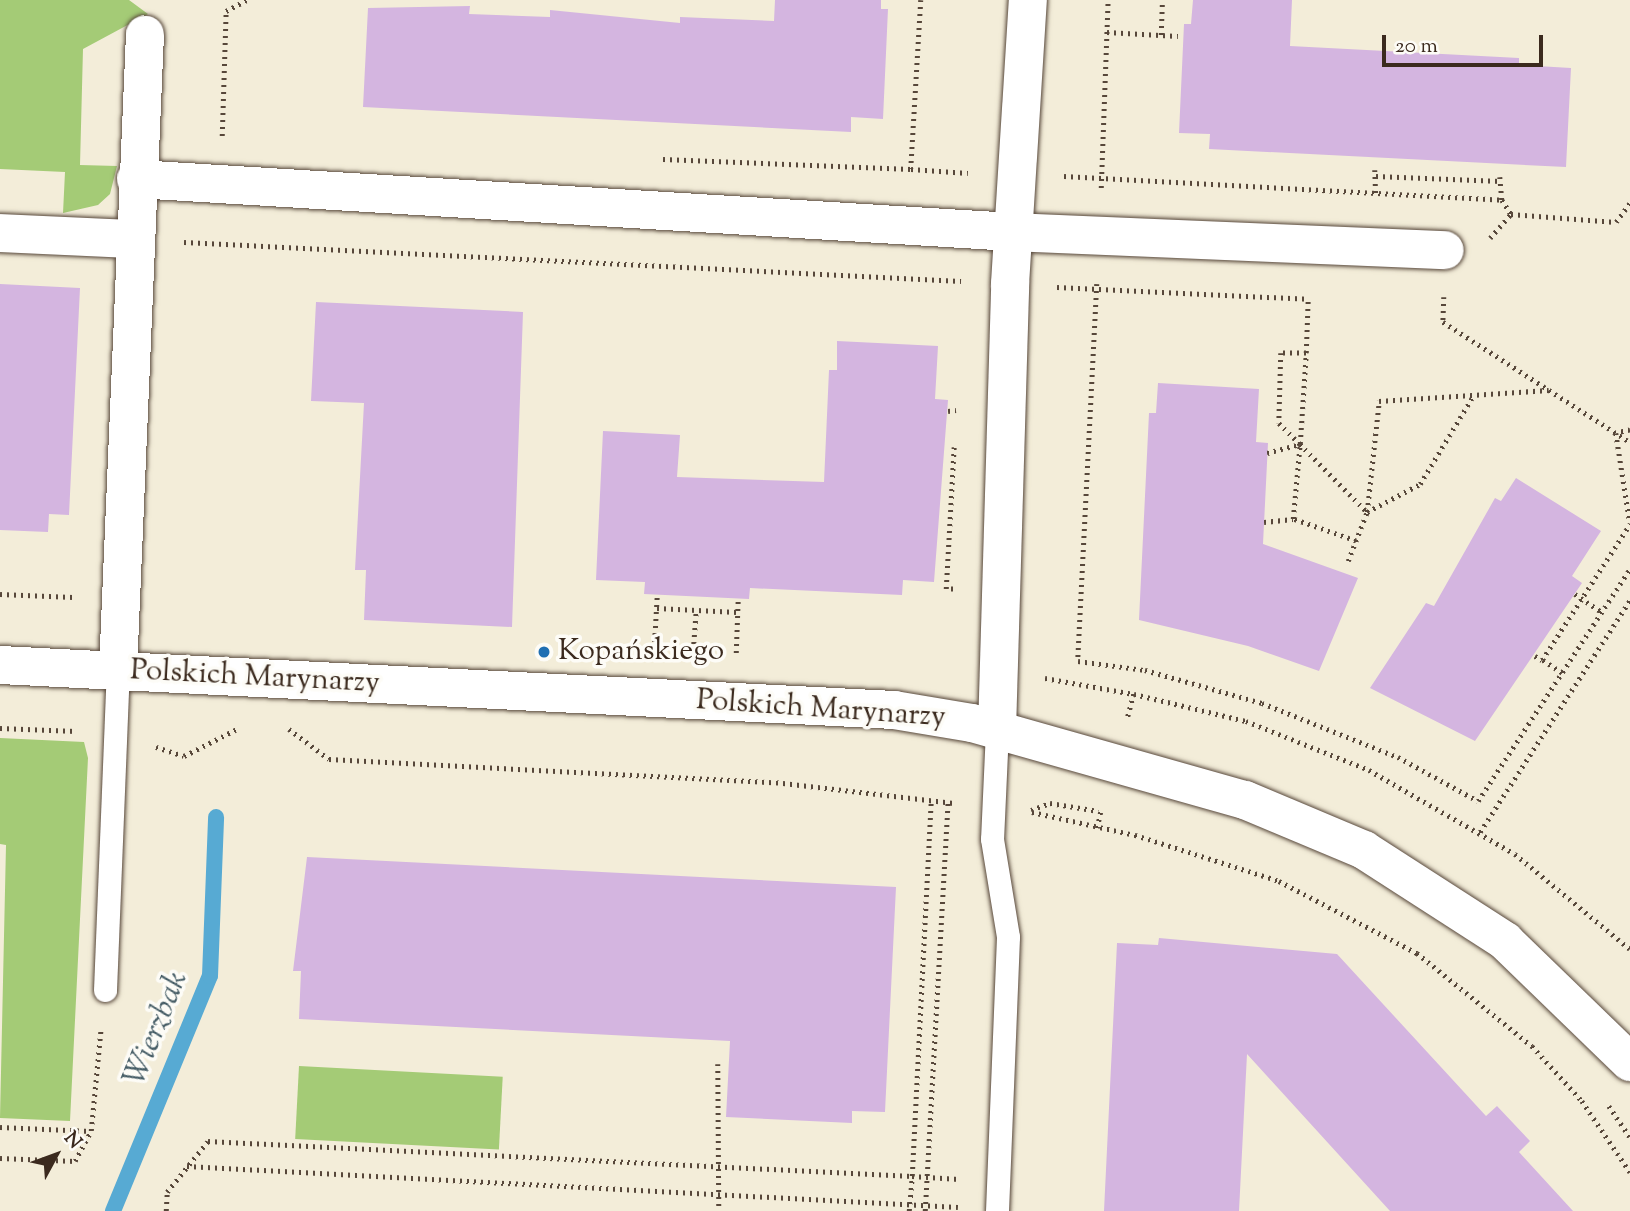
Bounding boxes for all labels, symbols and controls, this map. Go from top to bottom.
scale bar [1385,21,1546,65]
text: 20 m [1395,32,1438,62]
place label: Kopańskiego [558,634,724,670]
marker: Kopańskiego [536,644,552,660]
street label: Polskich Marynarzy [129,653,381,703]
street label: Polskich Marynarzy [695,683,947,737]
water label: Wierzbak [117,966,197,1092]
north arrow [21,1120,91,1190]
text: N [57,1126,87,1155]

